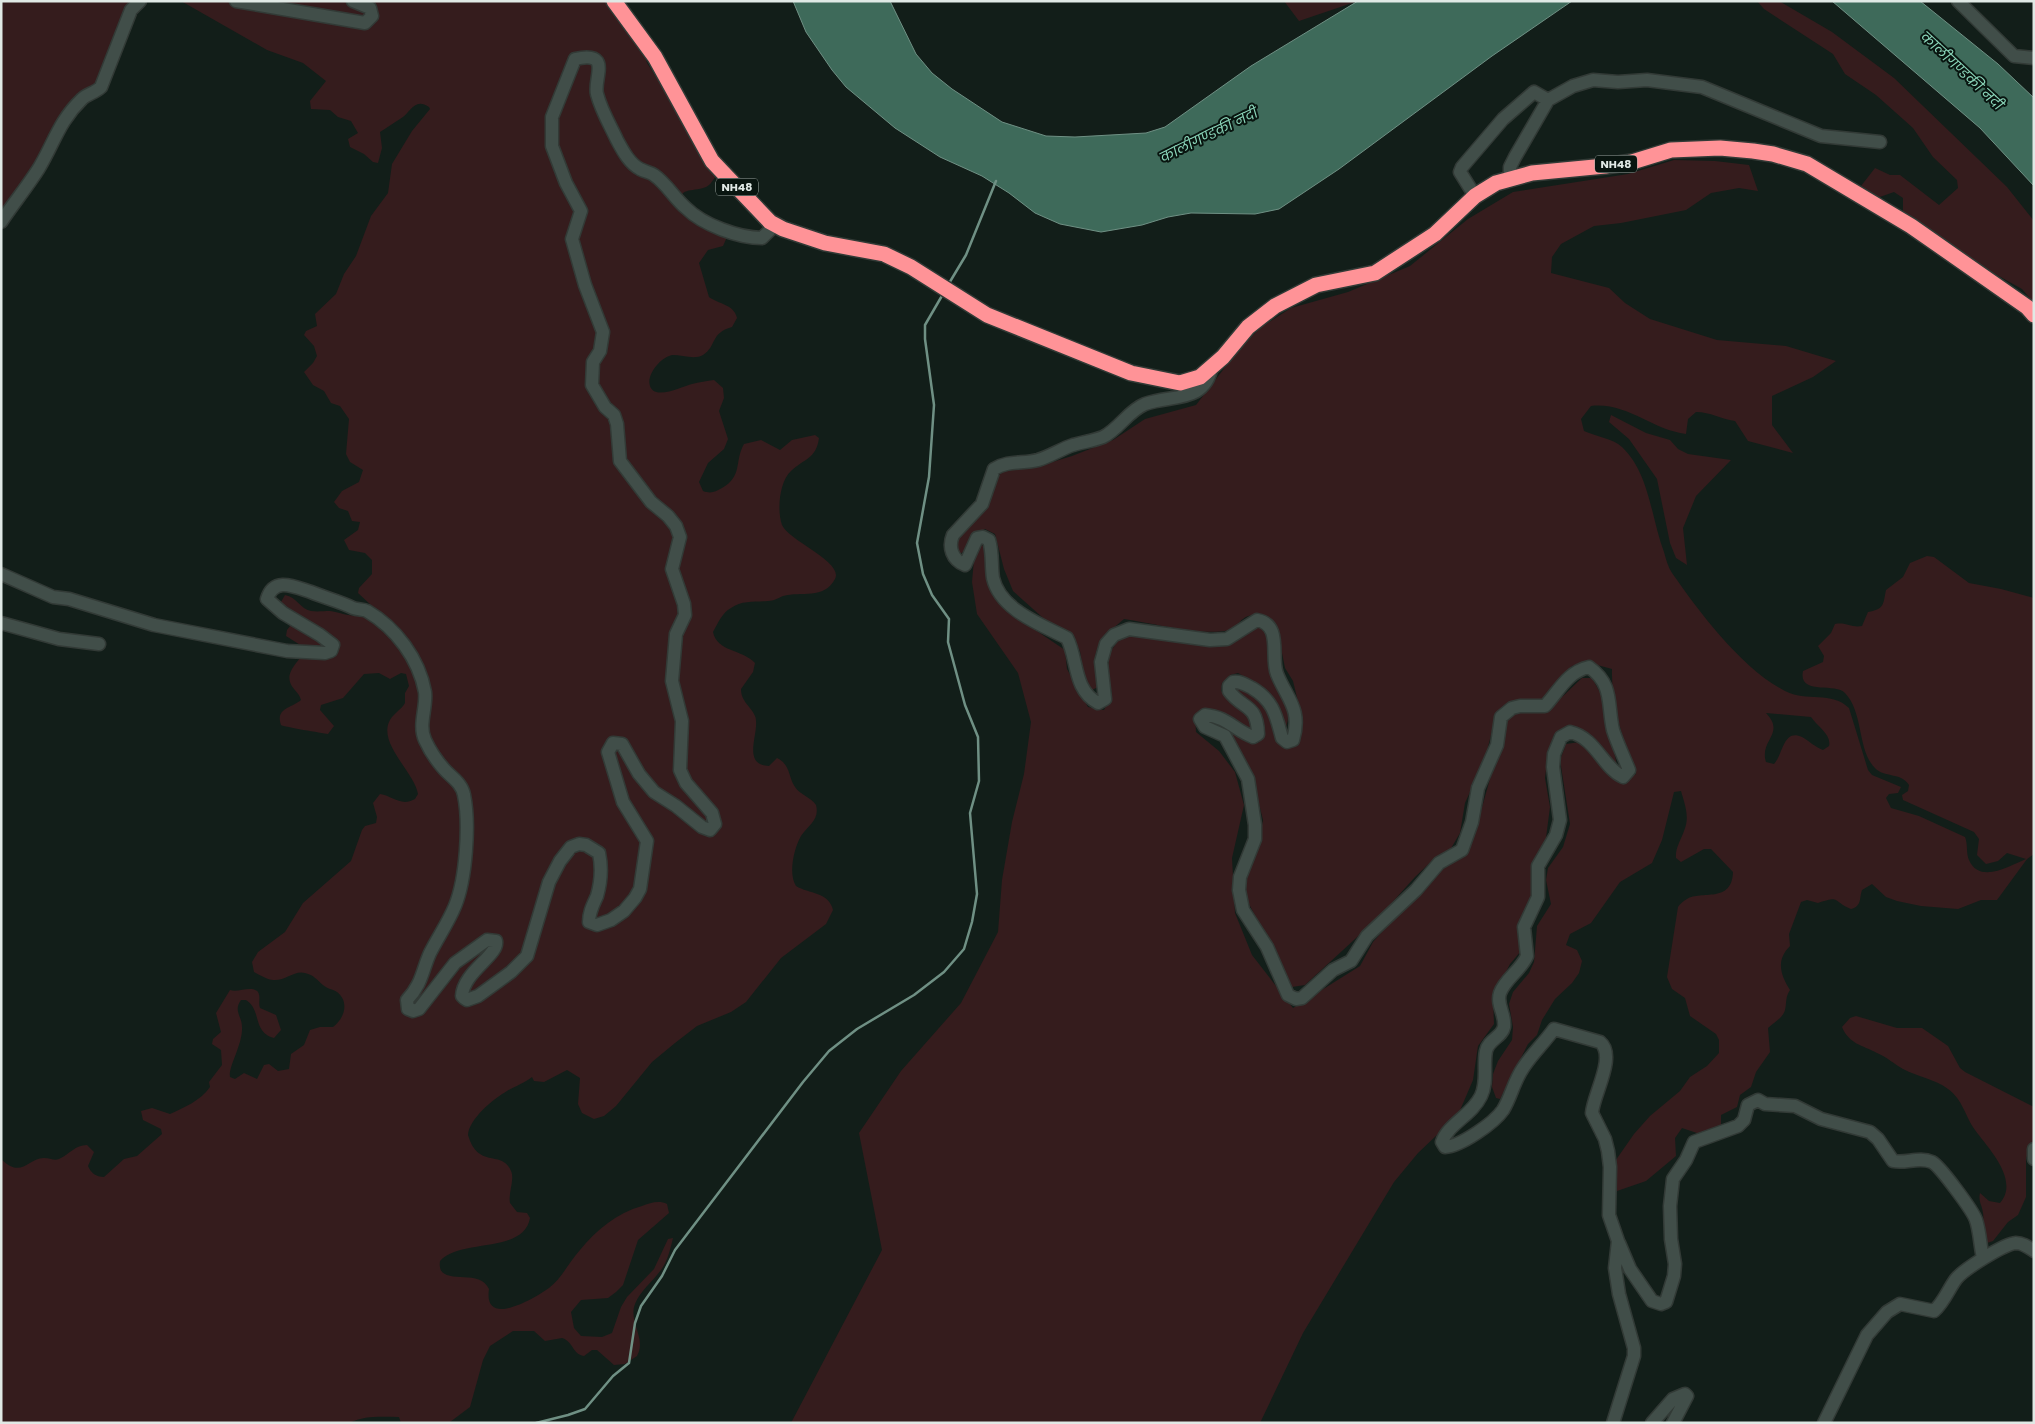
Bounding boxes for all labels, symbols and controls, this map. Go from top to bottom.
water label: कालीगण्डकी नदी [1916,27,2009,116]
water label: कालीगण्डकी नदी [1157,102,1263,167]
road number: NH48 [1595,156,1637,172]
road number: NH48 [716,178,758,196]

